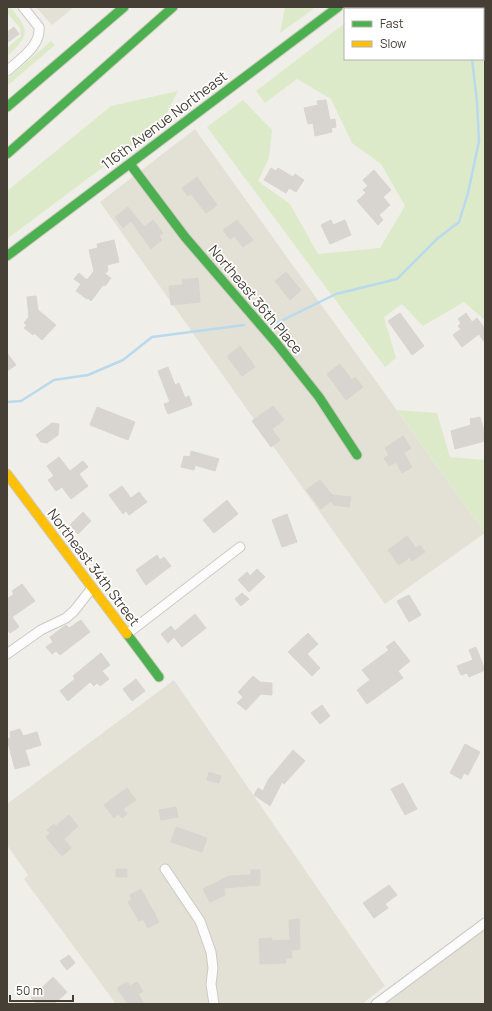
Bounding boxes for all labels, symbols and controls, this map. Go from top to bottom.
legend [344,8,484,60]
text: Fast [380,15,404,32]
text: Slow [380,35,406,52]
street label: 116th Avenue Northeast [97,66,231,174]
street label: Northeast 36th Place [205,240,307,358]
street label: Northeast 34th Street [44,504,145,630]
scale bar [10,977,73,1003]
text: 50 m [16,982,43,999]

